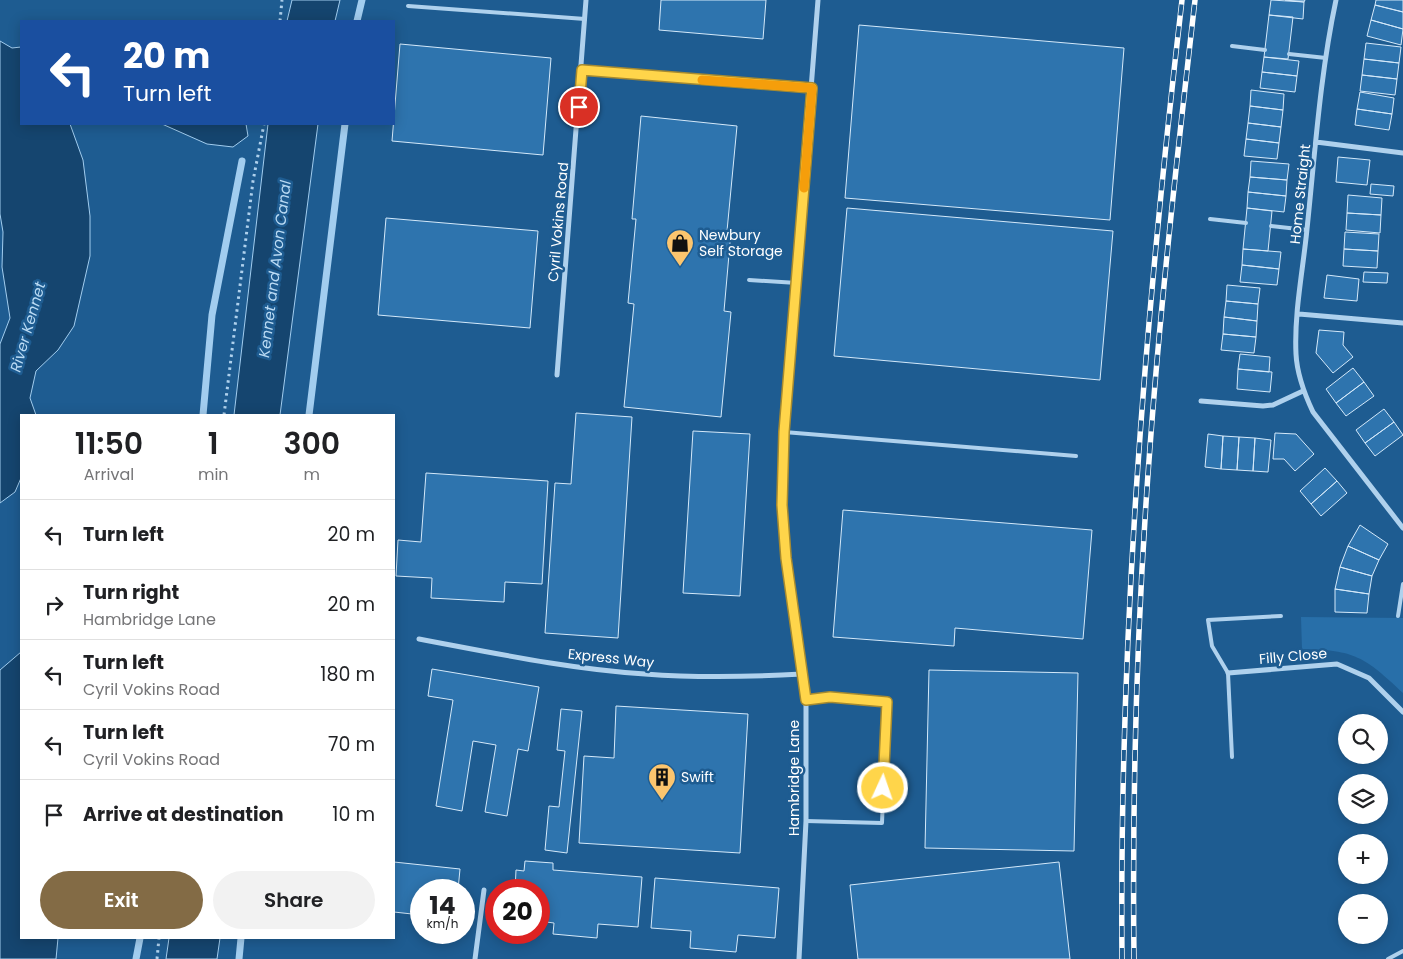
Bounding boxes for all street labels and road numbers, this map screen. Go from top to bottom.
street label: Home Straight [1285,143,1315,245]
street label: Cyril Vokins Road [543,161,573,283]
street label: Filly Close [1258,643,1328,669]
street label: Express Way [567,644,655,672]
street label: Hambridge Lane [784,720,804,836]

